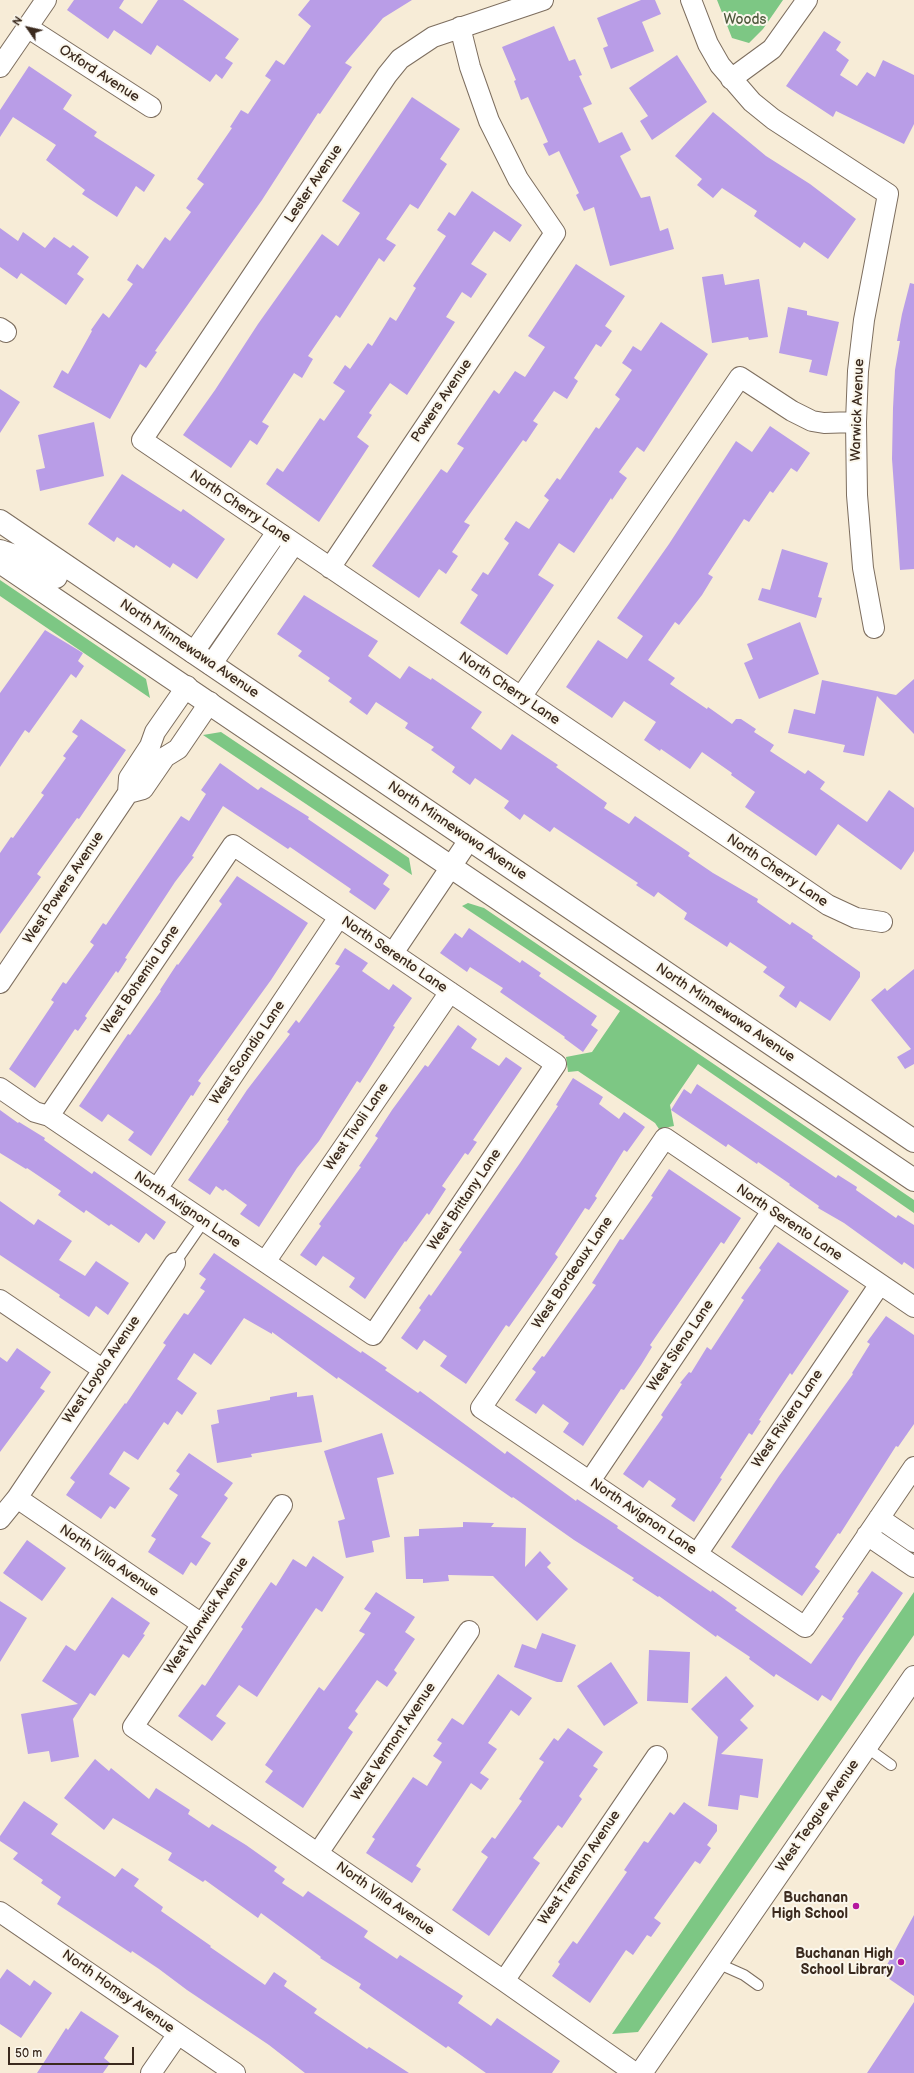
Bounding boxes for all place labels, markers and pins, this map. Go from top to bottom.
place label: Buchanan High School [772,1890,848,1922]
marker: Buchanan High School [851,1901,861,1911]
place label: Buchanan High School Library [795,1946,893,1978]
marker: Buchanan High School Library [896,1957,906,1967]

